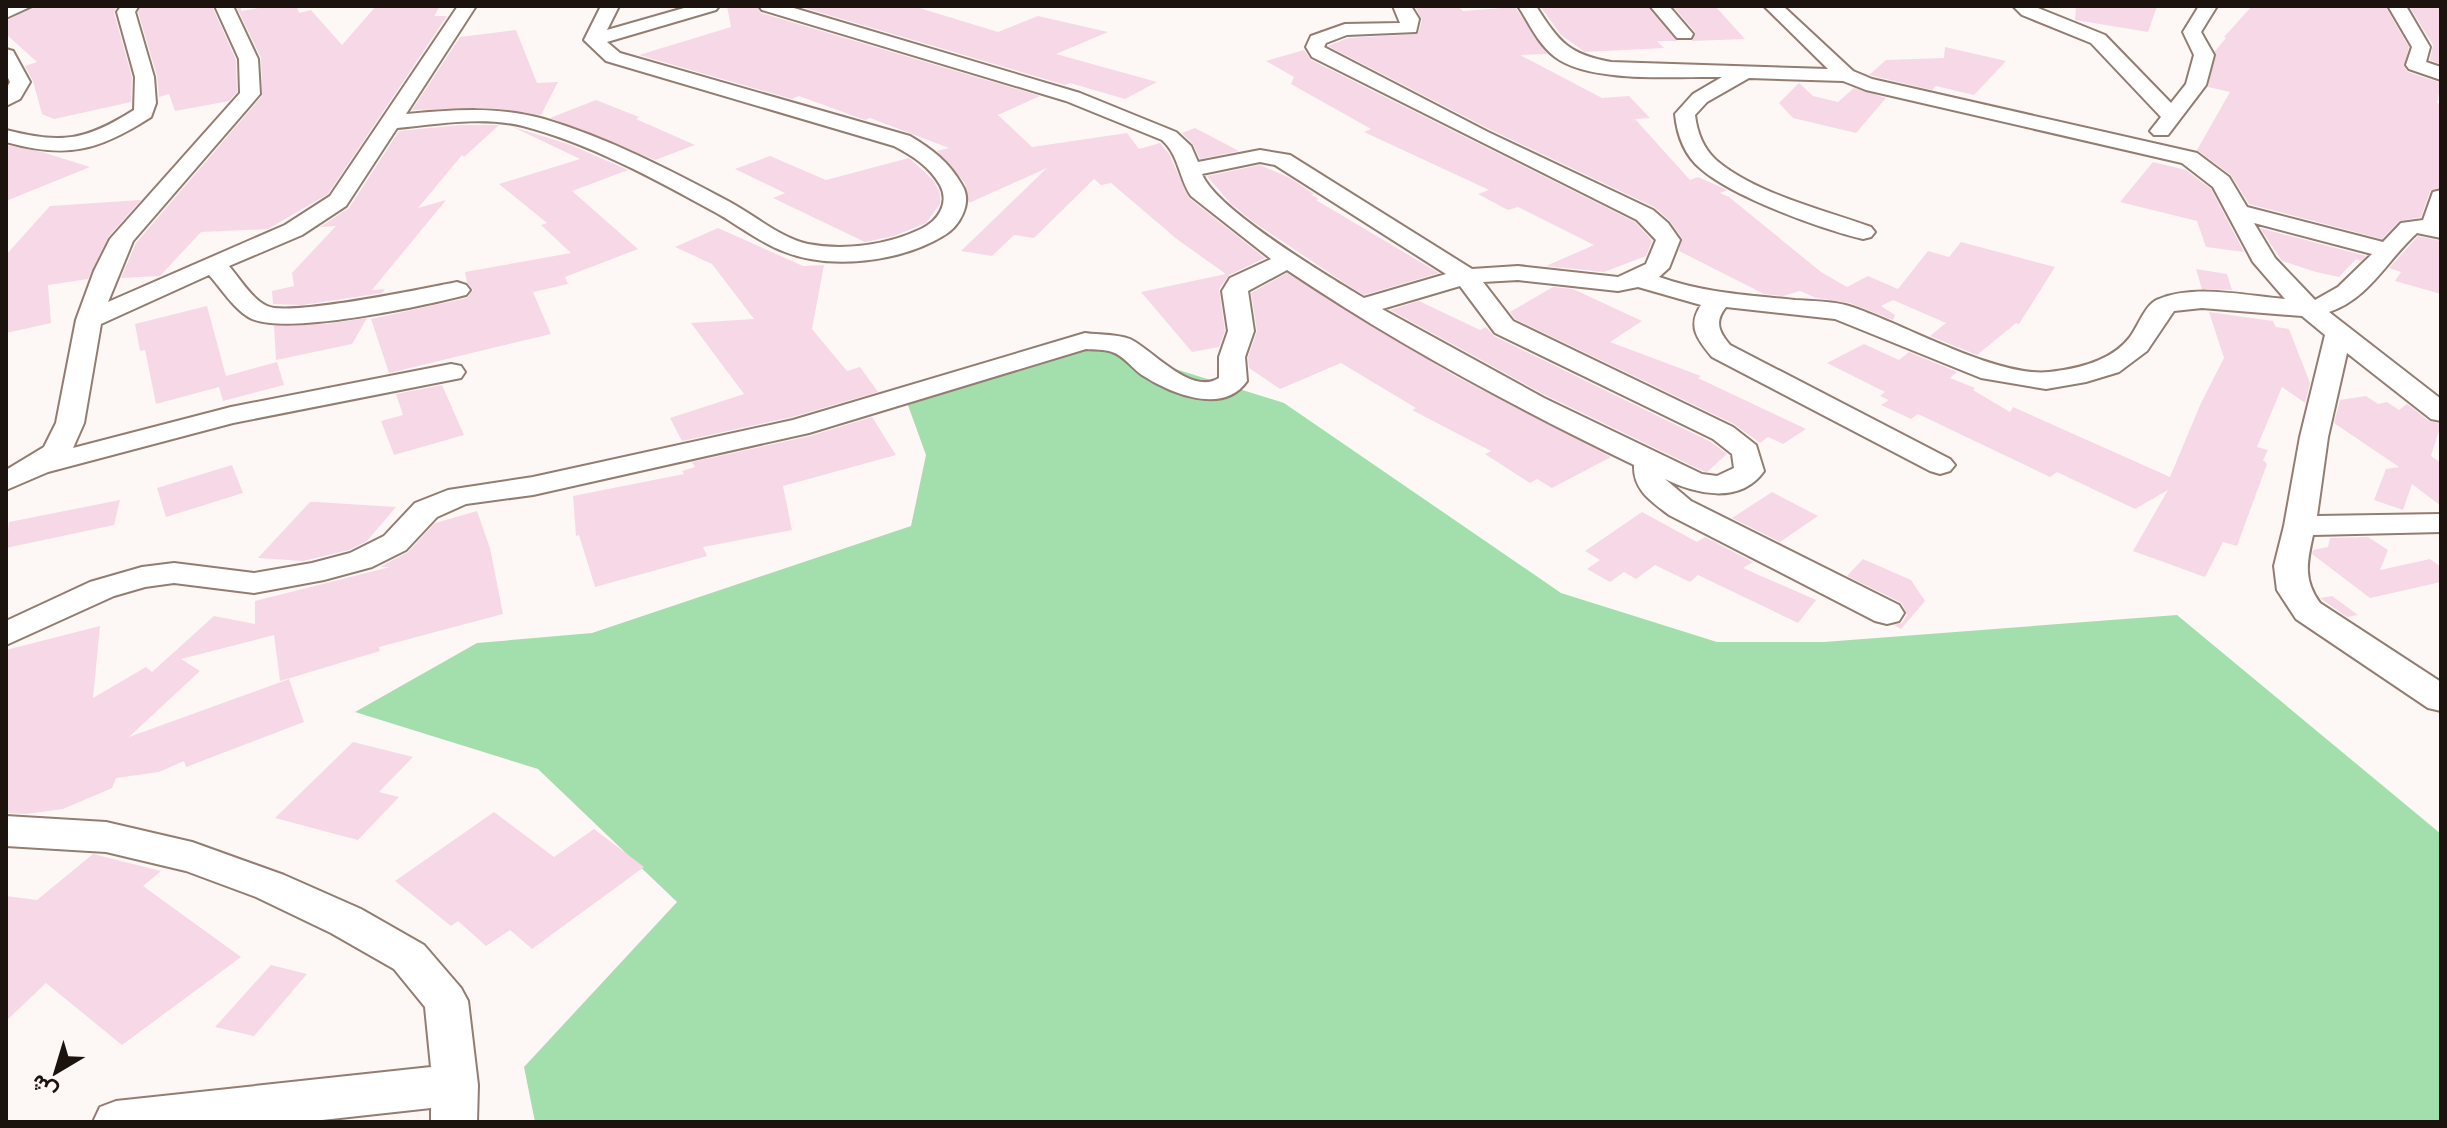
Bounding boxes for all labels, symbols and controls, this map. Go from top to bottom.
north arrow [16,1032,96,1112]
text: ش [26,1069,63,1105]

